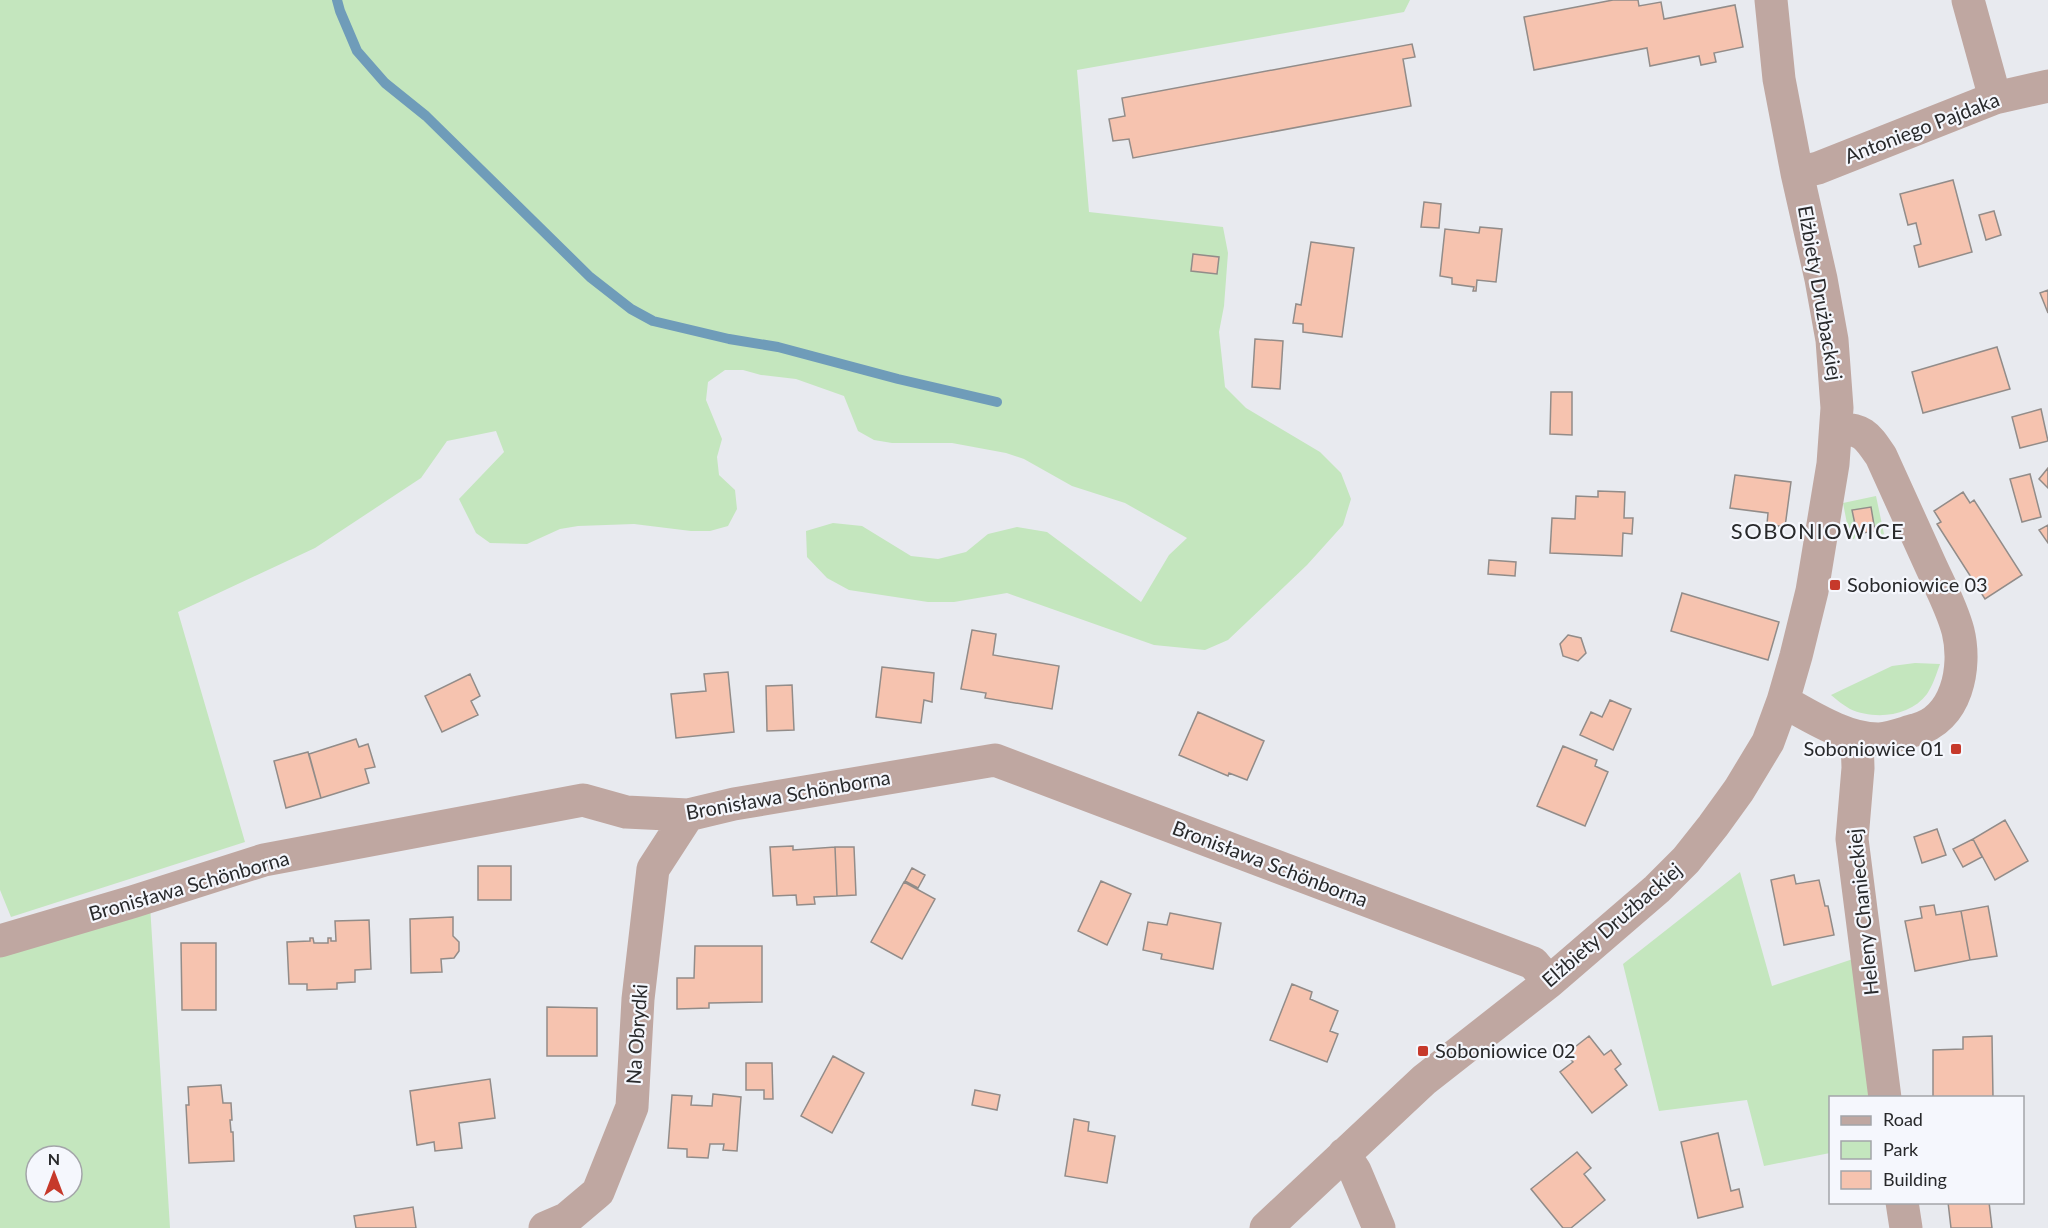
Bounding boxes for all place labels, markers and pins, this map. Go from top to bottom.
place label: Soboniowice 03 [1847,572,1988,596]
marker: Soboniowice 03 [1828,578,1842,592]
place label: Soboniowice 01 [1803,736,1944,760]
marker: Soboniowice 01 [1949,742,1963,756]
place label: Soboniowice 02 [1435,1038,1576,1062]
marker: Soboniowice 02 [1416,1044,1430,1058]

